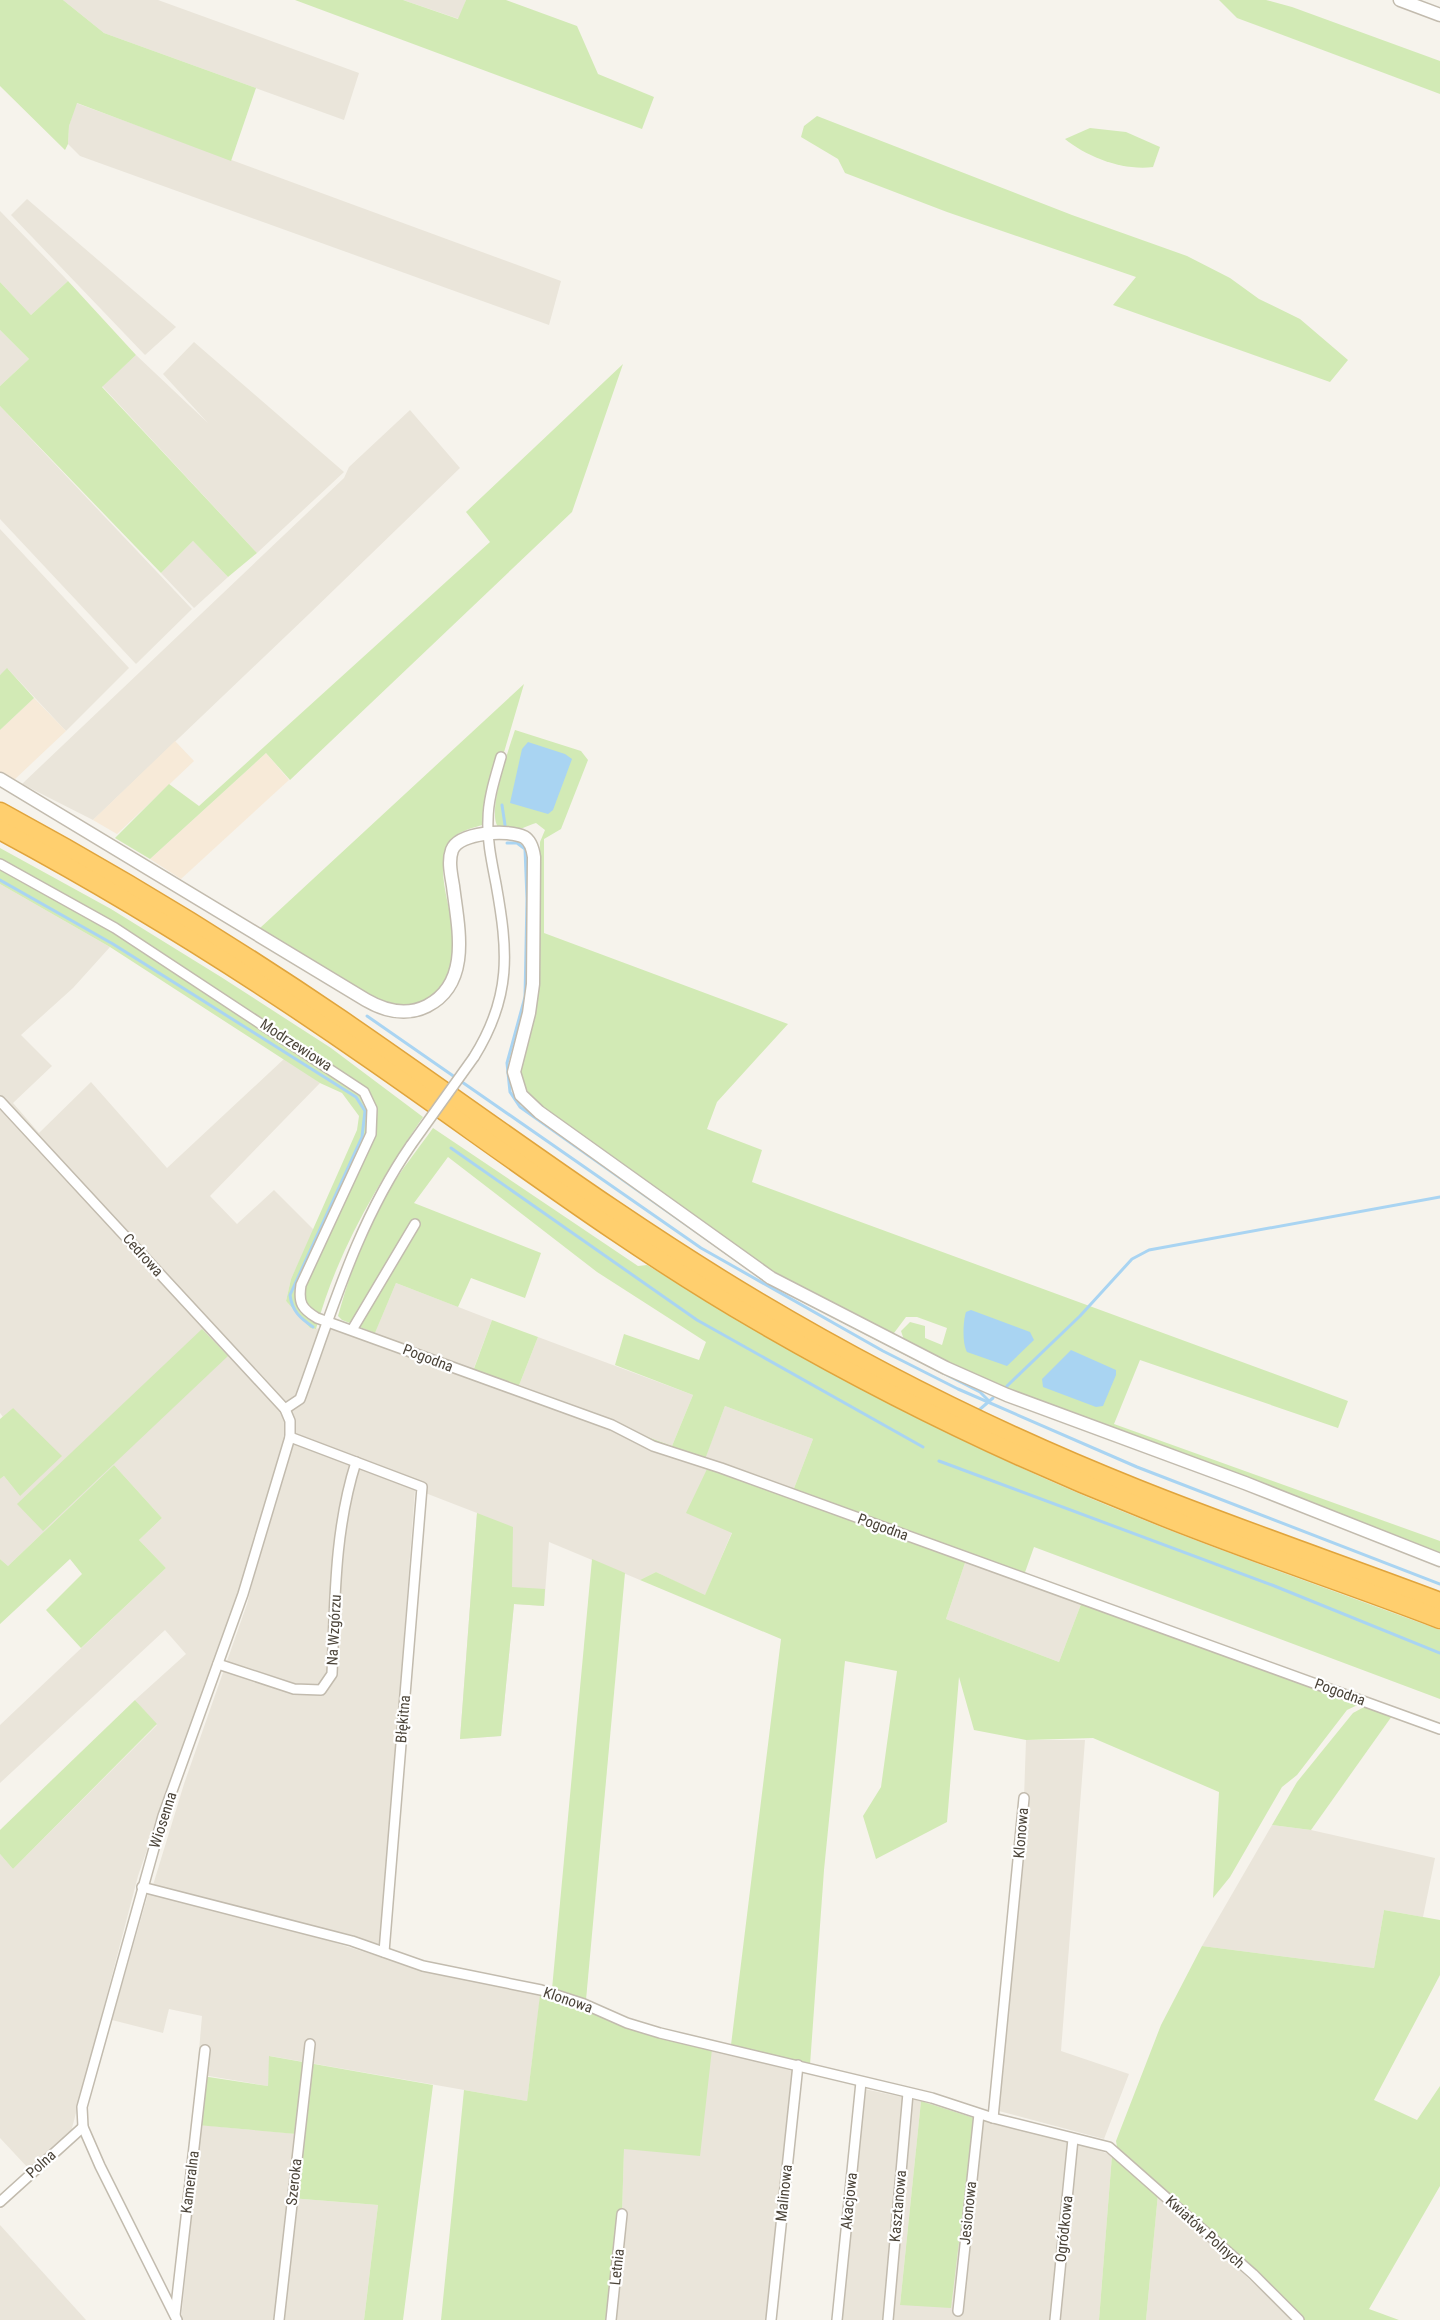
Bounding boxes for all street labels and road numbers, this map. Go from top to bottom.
street label: Modrzewiowa [257,1015,335,1075]
street label: Cedrowa [119,1230,167,1280]
street label: Pogodna [400,1340,456,1376]
street label: Pogodna [855,1510,911,1544]
street label: Na Wzgórzu [323,1594,345,1666]
street label: Pogodna [1312,1675,1368,1709]
street label: Błękitna [392,1694,414,1744]
street label: Wiosenna [145,1790,181,1850]
street label: Klonowa [1010,1807,1032,1859]
street label: Klonowa [541,1983,595,2017]
street label: Polna [22,2146,60,2182]
street label: Kameralna [177,2150,203,2214]
street label: Szeroka [283,2158,305,2206]
street label: Malinowa [772,2164,796,2222]
street label: Kasztanowa [886,2169,910,2243]
street label: Akacjowa [837,2172,861,2230]
street label: Jesionowa [956,2180,980,2246]
street label: Kwiatów Polnych [1162,2192,1248,2272]
street label: Ogródkowa [1052,2195,1076,2263]
street label: Letnia [606,2248,628,2286]

